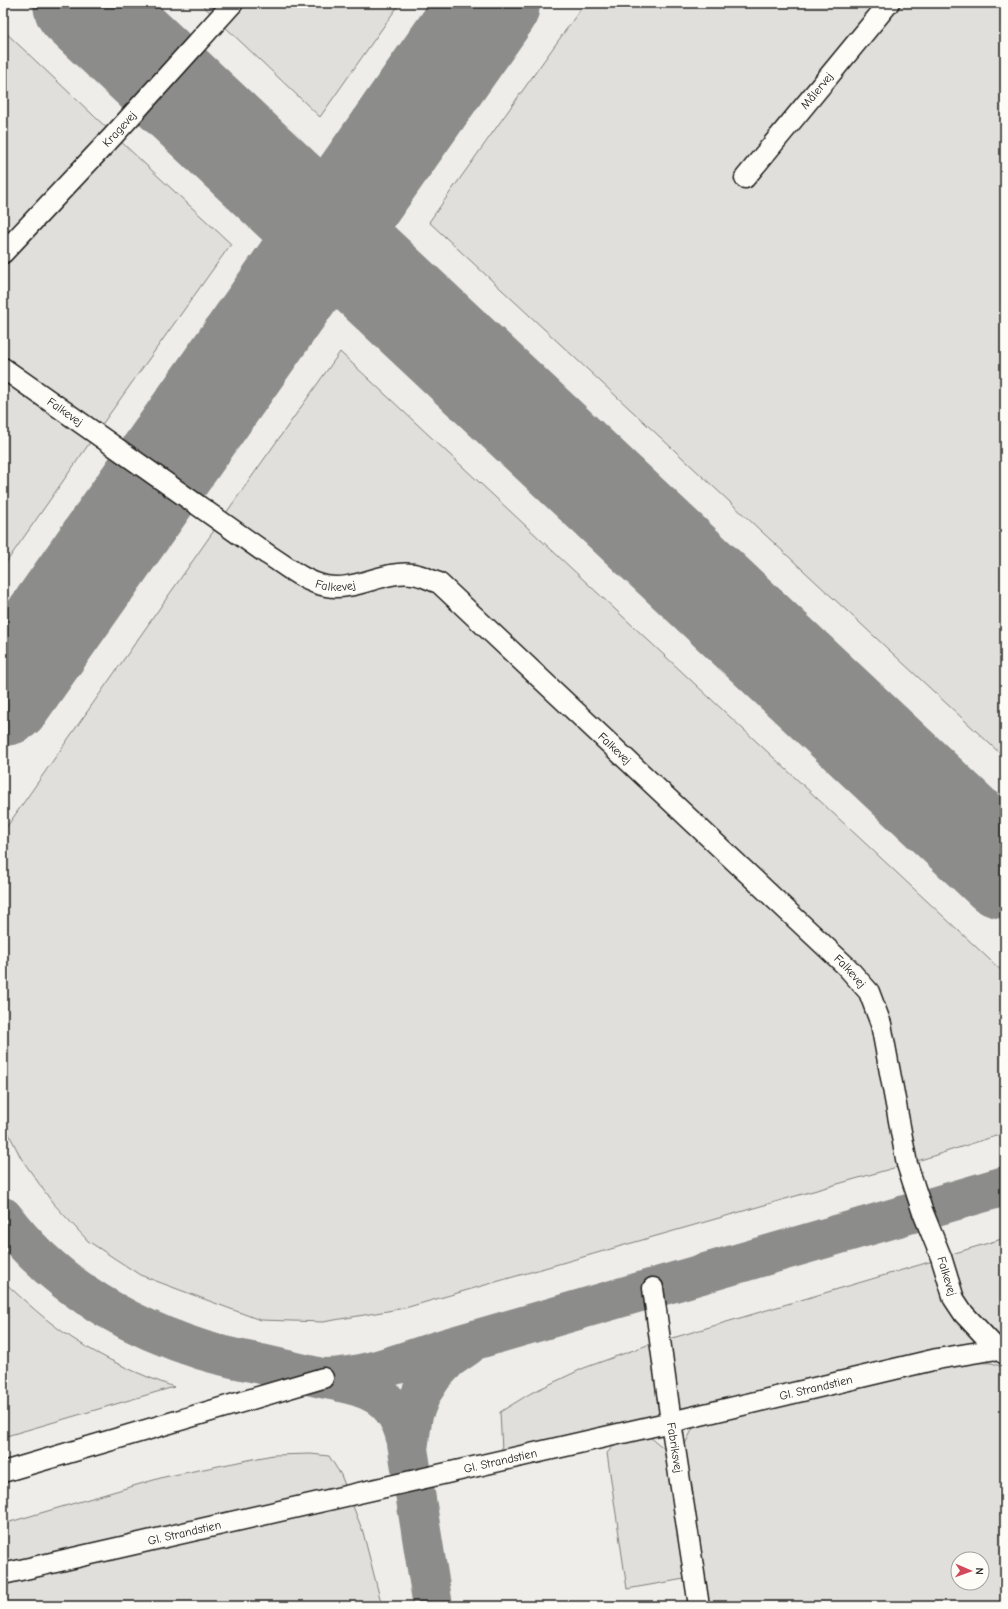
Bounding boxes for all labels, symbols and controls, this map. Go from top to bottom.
street label: Målervej [798,70,836,112]
street label: Kragevej [99,108,139,150]
street label: Falkevej [45,394,86,429]
street label: Falkevej [314,577,357,594]
street label: Falkevej [595,729,634,767]
street label: Falkevej [831,951,869,991]
street label: Falkevej [934,1255,960,1297]
street label: Gl. Strandstien [778,1372,854,1403]
street label: Fabriksvej [664,1421,686,1474]
street label: Gl. Strandstien [462,1446,538,1476]
street label: Gl. Strandstien [146,1518,222,1548]
north arrow [950,1551,990,1591]
text: N [973,1568,986,1575]

